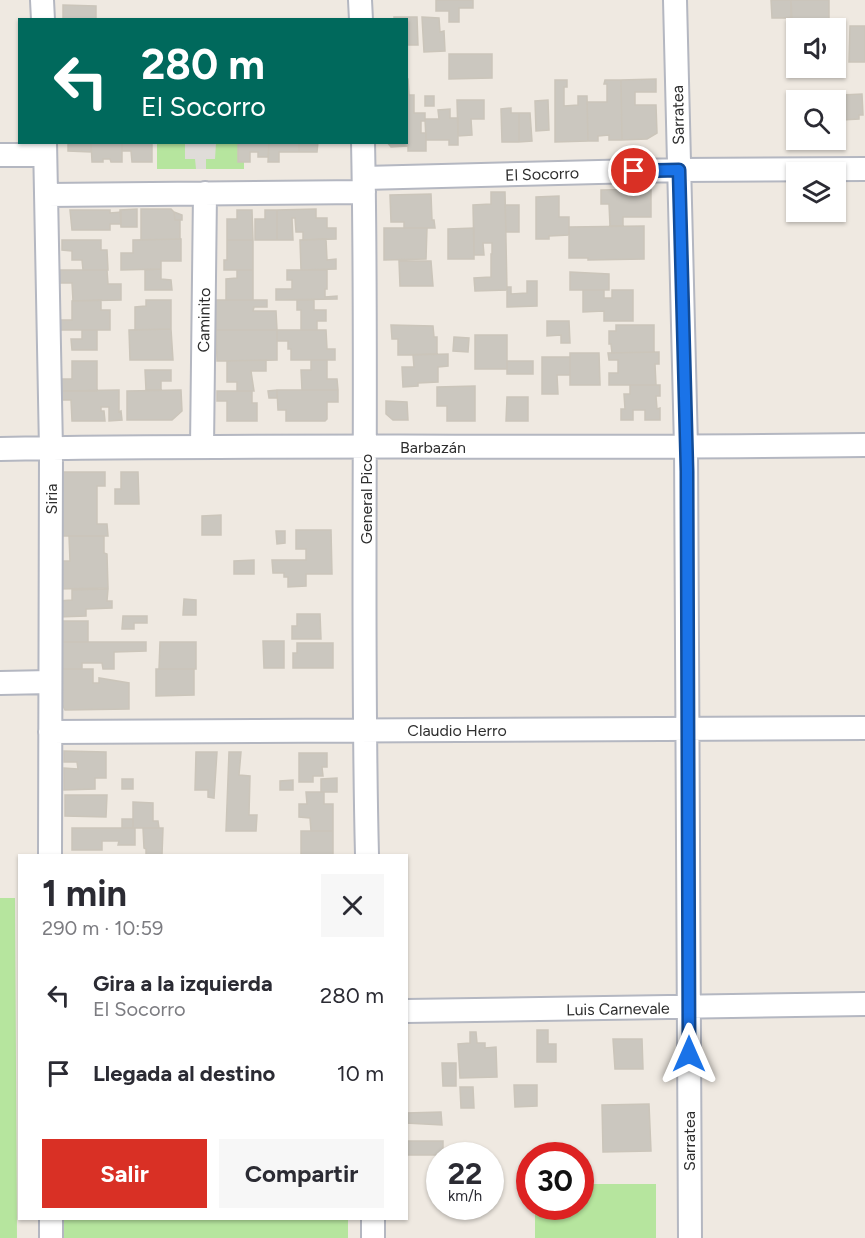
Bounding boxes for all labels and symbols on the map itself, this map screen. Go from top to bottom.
street label: Sarratea [668,85,688,145]
pin [608,145,659,196]
street label: El Socorro [505,163,579,185]
street label: Caminito [194,287,214,353]
street label: Barbazán [400,438,466,457]
street label: General Pico [357,454,376,544]
street label: Siria [42,484,61,514]
street label: Claudio Herro [407,721,507,740]
street label: Luis Carnevale [566,999,670,1019]
position arrow [657,1022,721,1086]
street label: Sarratea [680,1111,699,1171]
speed limit sign: 30 [516,1142,594,1220]

